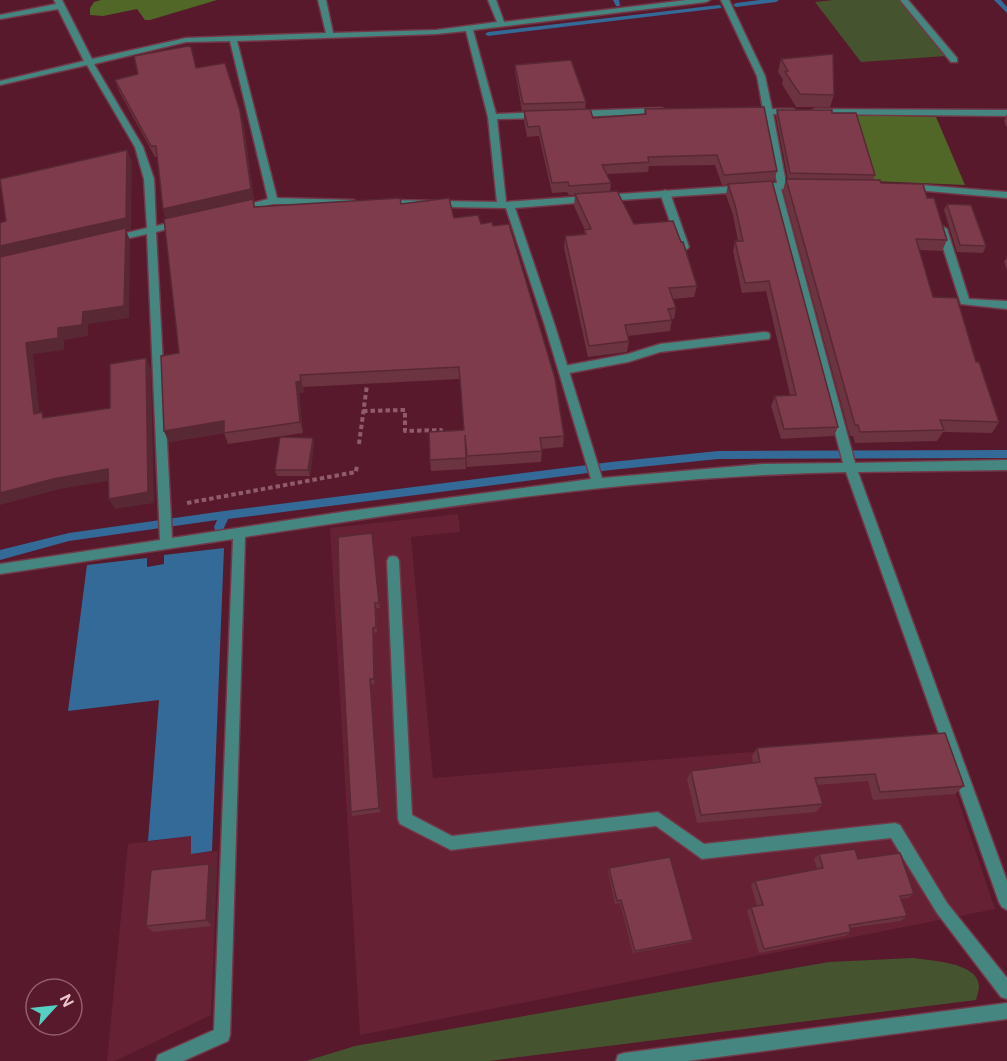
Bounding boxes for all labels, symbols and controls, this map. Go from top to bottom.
north arrow [24,977,84,1037]
text: N [55,990,79,1010]

